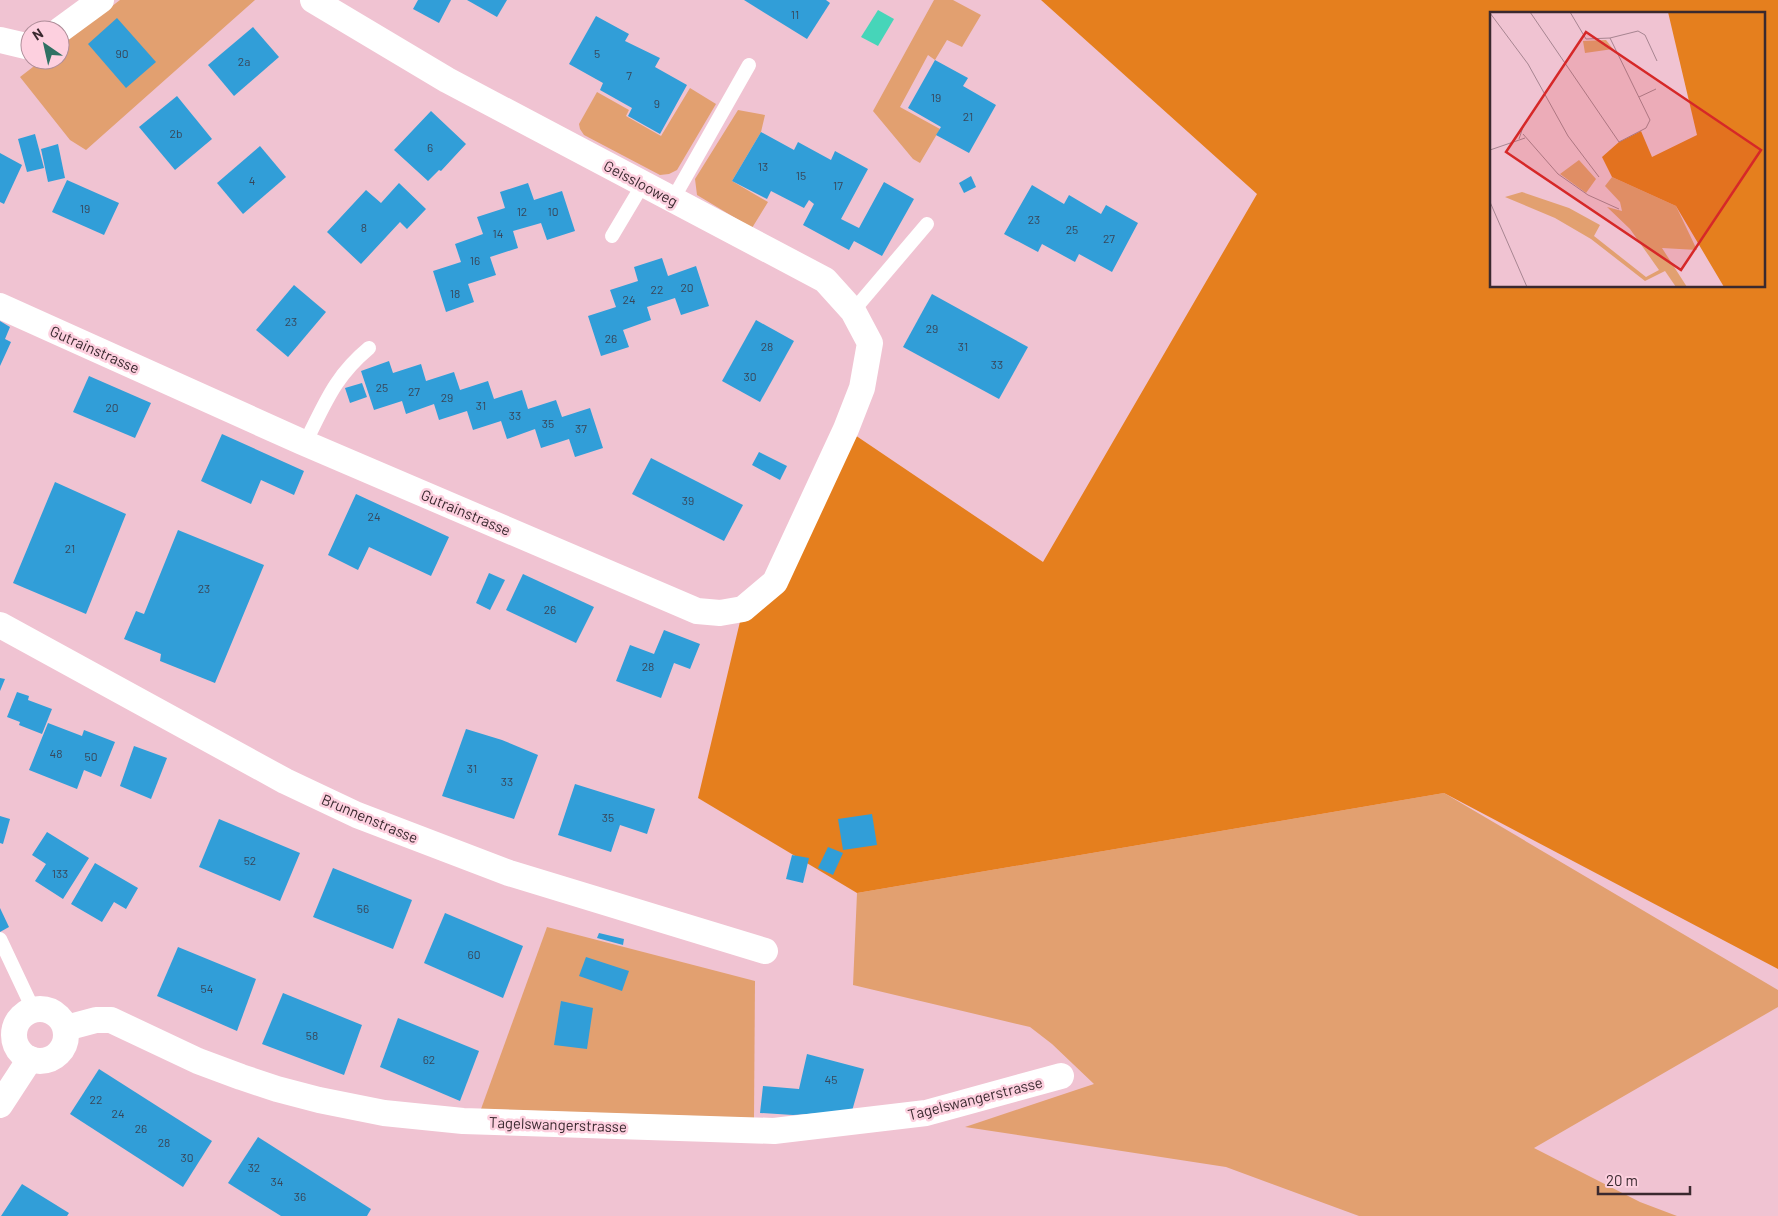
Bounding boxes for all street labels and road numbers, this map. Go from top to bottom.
street label: Geisslooweg [601,156,681,210]
street label: Gutrainstrasse [48,321,142,377]
street label: Gutrainstrasse [418,485,514,539]
street label: Brunnenstrasse [319,790,421,846]
street label: Tagelswangerstrasse [906,1073,1044,1123]
street label: Tagelswangerstrasse [489,1113,627,1135]

